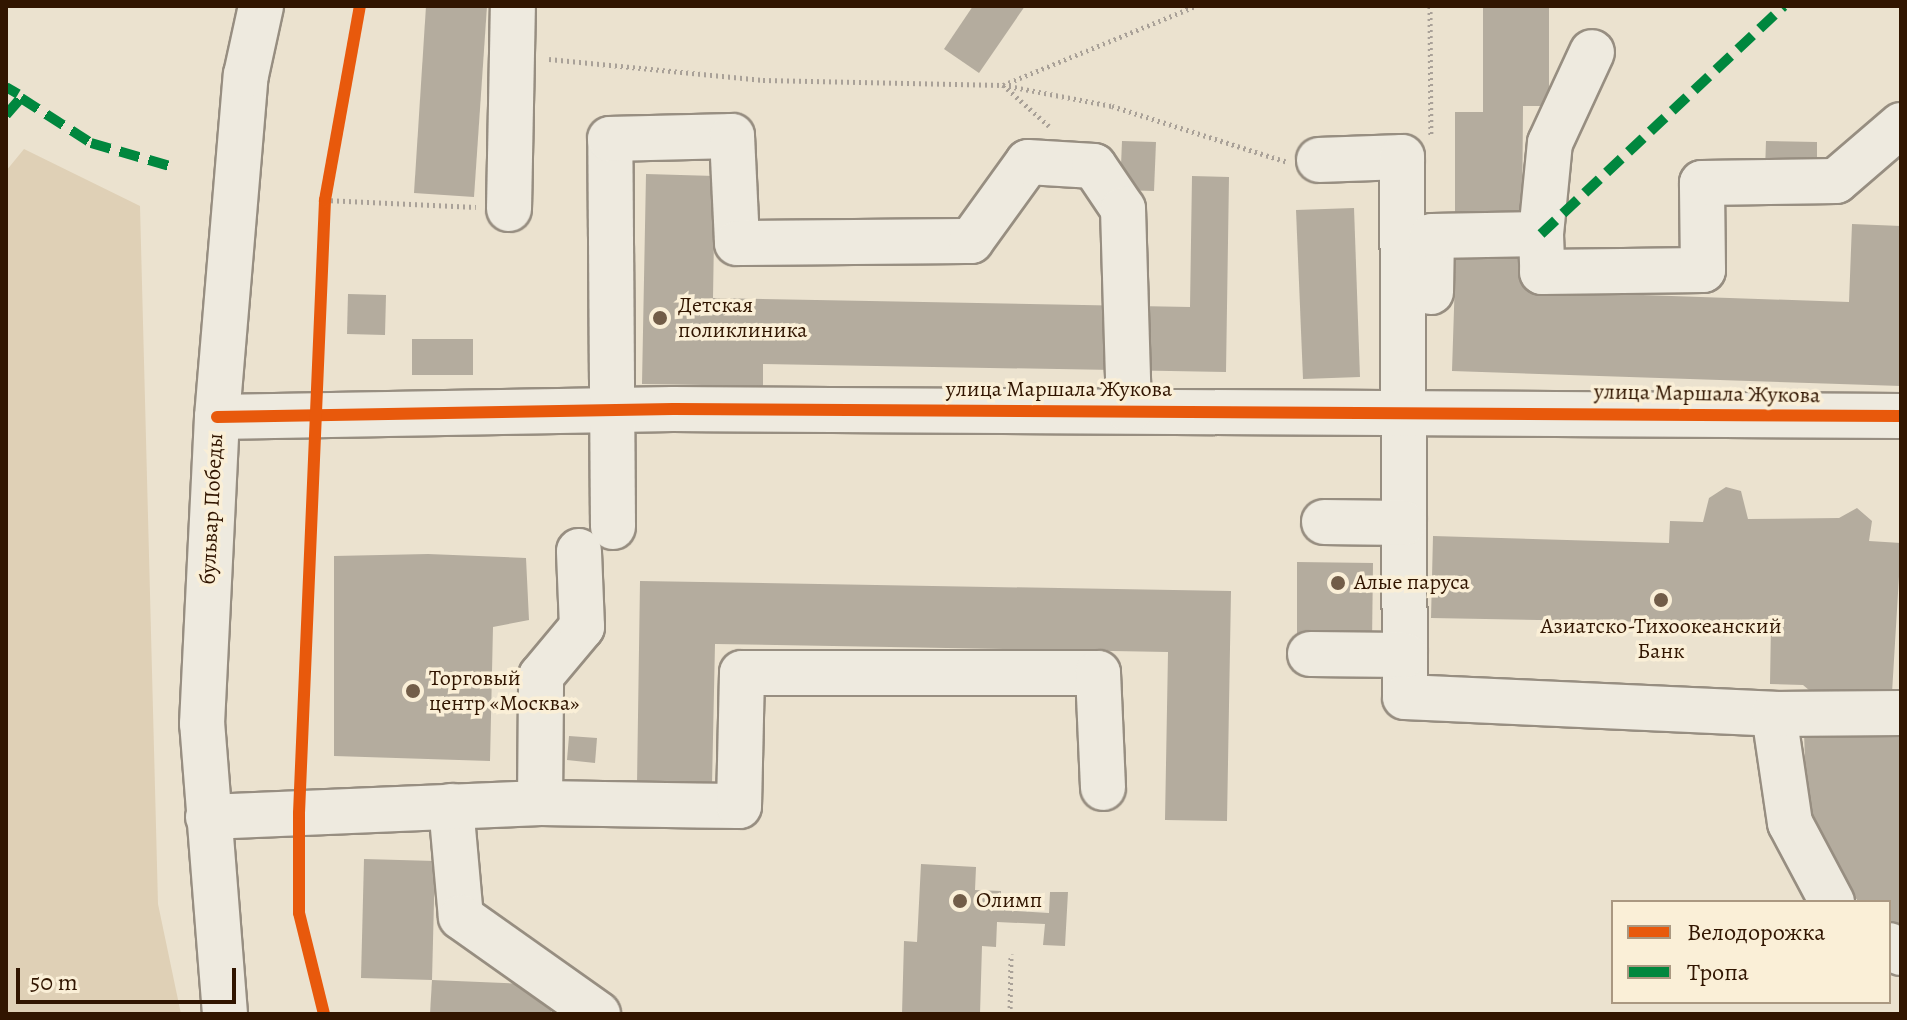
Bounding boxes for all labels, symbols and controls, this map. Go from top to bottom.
place label: Детская поликлиника [678,292,808,344]
marker: Детская поликлиника [649,307,671,329]
street label: улица Маршала Жукова [946,377,1172,403]
street label: улица Маршала Жукова [1594,379,1820,409]
street label: бульвар Победы [195,433,229,585]
place label: Алые паруса [1354,570,1470,596]
marker: Алые паруса [1329,574,1347,592]
marker: Азиатско-Тихоокеанский Банк [1652,591,1670,609]
place label: Азиатско-Тихоокеанский Банк [1540,613,1782,664]
place label: Торговый центр «Москва» [429,665,579,716]
marker: Торговый центр «Москва» [404,682,422,700]
place label: Олимп [976,888,1042,914]
marker: Олимп [951,892,969,910]
legend [1611,900,1891,1004]
text: Велодорожка [1687,916,1825,948]
scale bar [20,952,240,1002]
text: Тропа [1687,956,1749,988]
text: 50 m [30,966,78,998]

